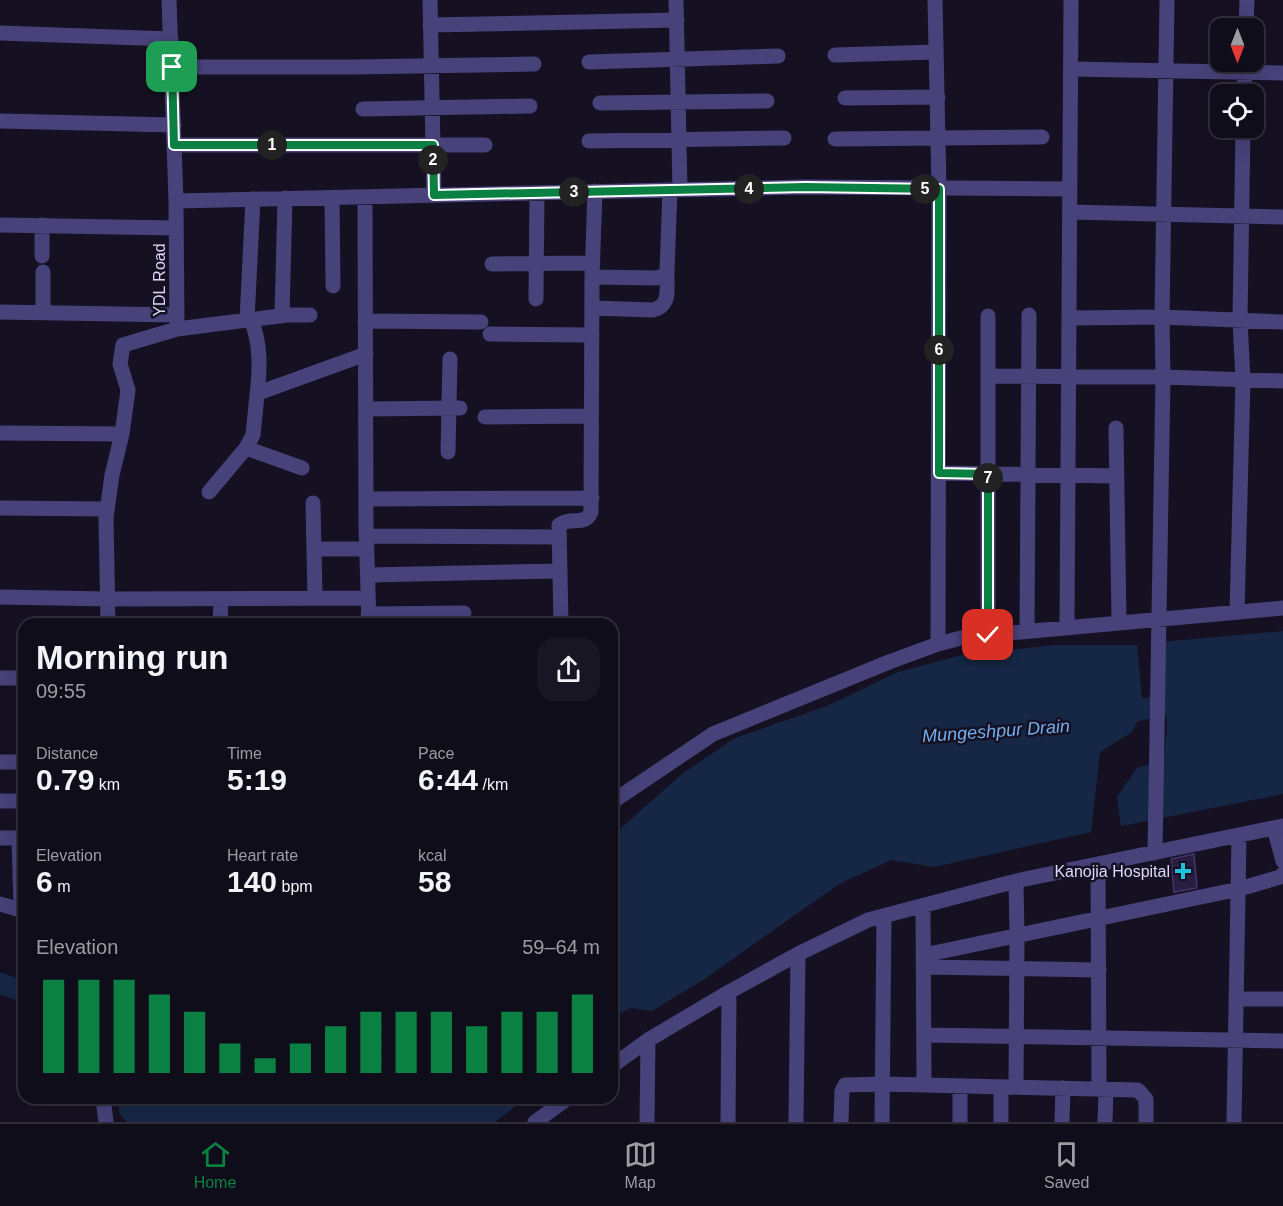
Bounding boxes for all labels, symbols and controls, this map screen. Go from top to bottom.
north arrow [1210,18,1264,72]
map controls [1210,18,1264,138]
pin [146,41,197,92]
icon: arrive [155,50,188,83]
button: locate [1210,84,1264,138]
pin: 1 [257,130,287,160]
text: 1 [268,136,276,153]
pin: 2 [418,145,448,175]
text: 2 [429,151,437,168]
pin: 4 [734,174,764,204]
pin: 5 [910,174,940,204]
pin: 3 [559,177,589,207]
text: 4 [745,180,753,197]
text: 5 [921,180,929,197]
text: 3 [570,183,578,200]
street label: YDL Road [151,243,168,317]
pin: 6 [924,335,954,365]
text: 6 [935,341,943,358]
pin: 7 [973,463,1003,493]
text: 7 [984,469,992,486]
pin [962,609,1013,660]
icon: check [971,618,1004,651]
button: share [537,638,600,701]
text: Morning run [36,639,228,676]
text: 09:55 [36,680,86,702]
water label: Mungeshpur Drain [921,716,1071,746]
text: Distance [36,745,98,762]
text: Time [227,745,262,762]
text: Pace [418,745,454,762]
text: 0.79 [36,763,94,796]
text: 5:19 [227,763,287,796]
text: 6:44 [418,763,478,796]
text: km [94,776,120,793]
text: /km [478,776,508,793]
text: Elevation [36,847,102,864]
text: Heart rate [227,847,298,864]
text: kcal [418,847,446,864]
marker: Kanojia Hospital [1174,862,1192,880]
place label: Kanojia Hospital [1054,863,1170,880]
text: 6 [36,865,53,898]
text: 140 [227,865,277,898]
text: 58 [418,865,451,898]
text: m [53,878,70,895]
text: bpm [277,878,313,895]
text: Elevation [36,936,118,958]
text: 59–64 m [522,936,600,958]
tab: Home [194,1138,236,1192]
tab: Map [624,1138,657,1192]
tab: Saved [1044,1138,1089,1192]

